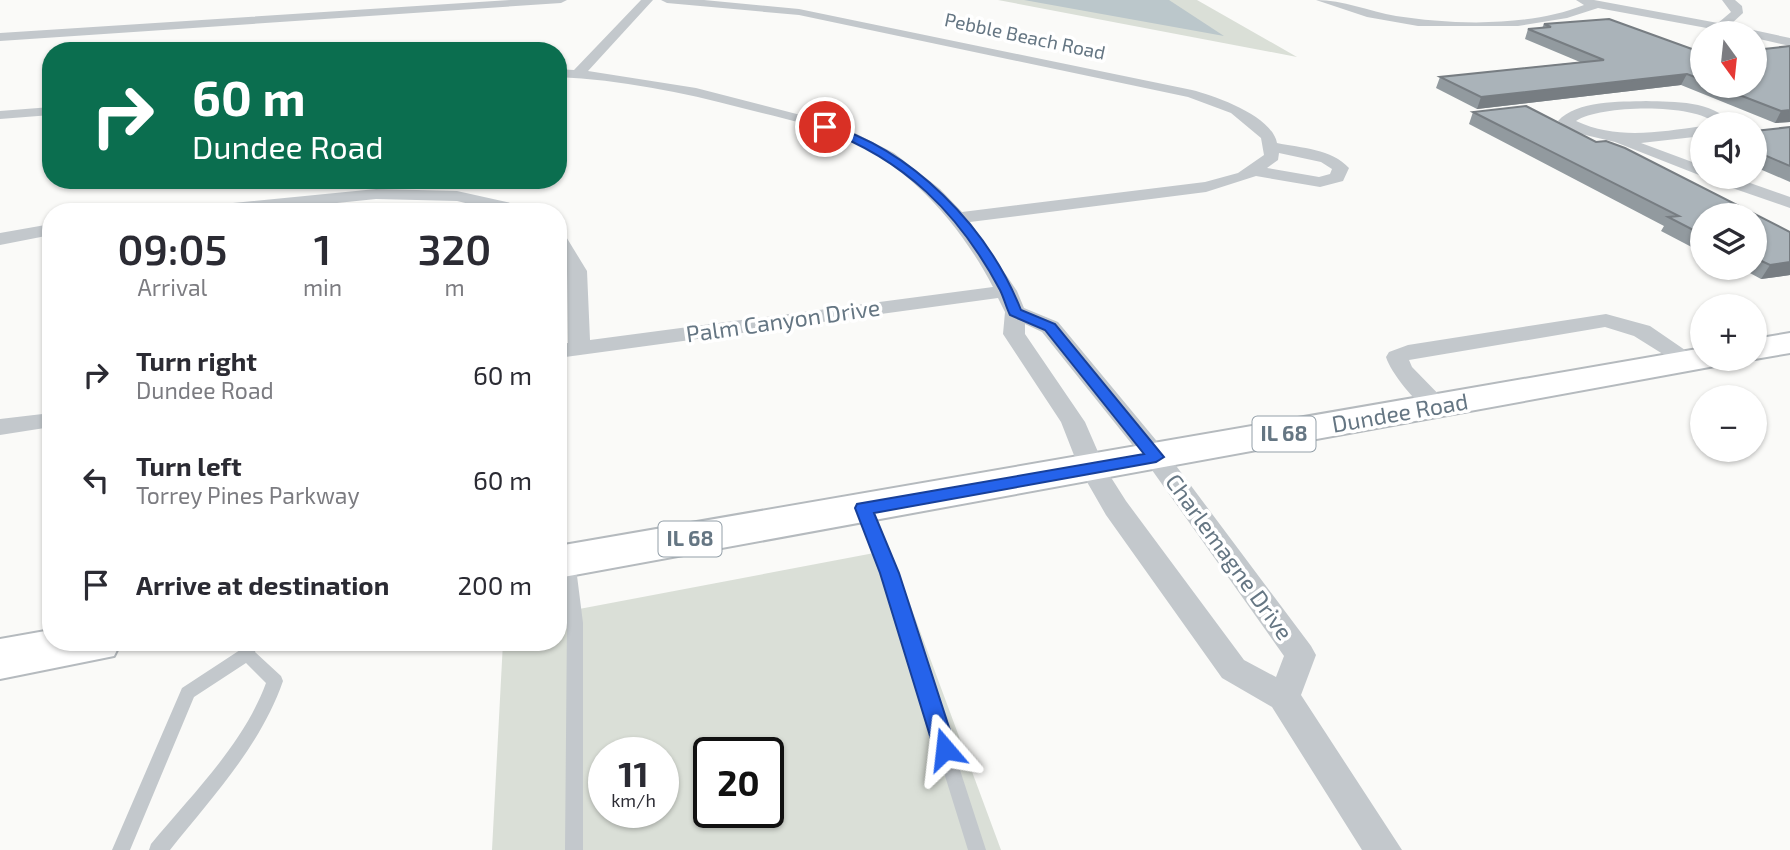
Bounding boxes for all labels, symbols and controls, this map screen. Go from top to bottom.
street label: Pebble Beach Road [943,7,1108,64]
north arrow [1690,21,1768,98]
map controls [1690,21,1767,462]
text: 60 m [192,67,306,126]
icon: right [77,70,168,161]
pin [795,97,855,157]
icon: arrive [806,108,844,146]
button: sound [1690,112,1767,189]
text: Dundee Road [192,127,384,165]
button: layers [1690,203,1767,280]
text: 09:05 [118,223,227,273]
text: 1 [314,223,331,273]
text: 320 [418,223,491,273]
text: Arrival [137,273,207,301]
text: min [303,273,342,301]
text: m [444,273,465,301]
street label: Palm Canyon Drive [684,293,882,347]
button: + [1690,294,1767,371]
text: Turn right [136,345,257,376]
icon: right [77,356,115,394]
text: 60 m [473,359,532,390]
text: Dundee Road [136,376,274,404]
button: − [1690,385,1767,462]
street label: Dundee Road [1330,386,1470,438]
road number: IL 68 [1252,416,1316,452]
text: Turn left [136,450,242,481]
icon: left [77,461,115,499]
text: 60 m [473,464,532,495]
street label: Charlemagne Drive [1160,468,1299,645]
text: Torrey Pines Parkway [136,481,360,509]
road number: IL 68 [658,522,722,556]
icon: arrive [77,566,115,604]
text: Arrive at destination [136,569,389,600]
text: 200 m [457,569,532,600]
position arrow [908,712,982,786]
speed limit sign: 20 [693,737,784,828]
text: 11 [618,752,649,794]
text: km/h [611,789,656,811]

